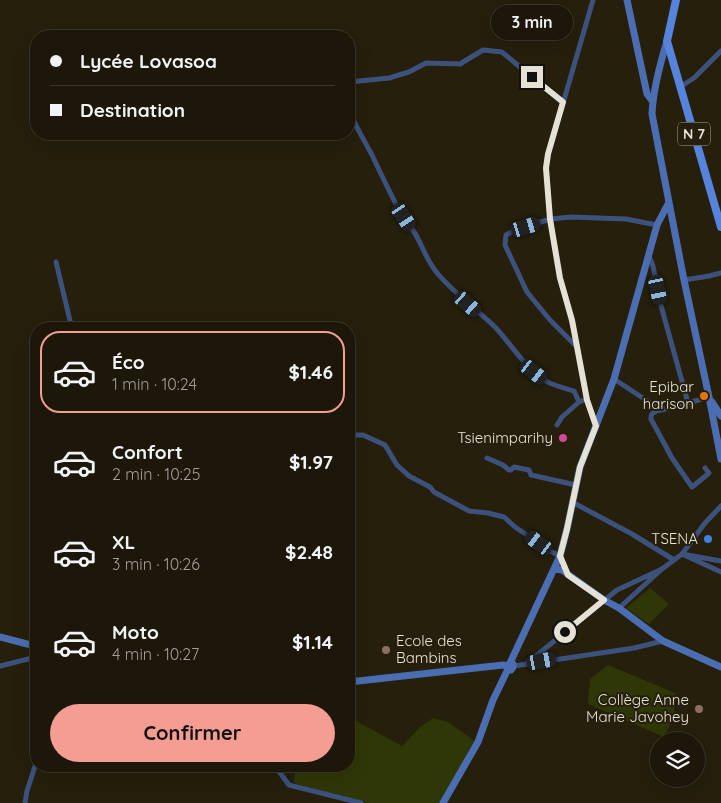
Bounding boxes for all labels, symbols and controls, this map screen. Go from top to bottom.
callout: 3 min [491,5,573,40]
text: 3 min [511,12,553,32]
text: Lycée Lovasoa [80,49,217,73]
route end [521,66,543,88]
text: Destination [80,98,185,122]
road number: N 7 [678,122,710,146]
car [389,200,418,234]
car [509,215,542,239]
car [647,274,668,306]
car [451,288,484,320]
icon: car [52,350,97,395]
text: Éco [112,350,145,374]
car [517,357,550,387]
text: $1.46 [288,360,333,384]
text: 1 min · 10:24 [112,374,197,394]
place label: Epibar harison [643,377,694,413]
marker: Epibar harison [698,390,710,402]
place label: Tsienimparihy [457,428,553,447]
marker: Tsienimparihy [557,432,569,444]
icon: car [52,440,97,485]
text: Confort [112,440,183,464]
text: $1.97 [289,450,333,474]
text: 2 min · 10:25 [112,464,200,484]
car [522,528,555,558]
place label: TSENA [651,529,698,548]
icon: car [52,530,97,575]
text: XL [112,530,135,554]
marker: TSENA [702,533,714,545]
text: $2.48 [285,540,333,564]
text: 3 min · 10:26 [112,554,200,574]
icon: car [52,620,97,665]
text: Moto [112,620,159,644]
route start [554,621,576,643]
text: $1.14 [292,630,333,654]
place label: Ecole des Bambins [396,631,462,667]
text: 4 min · 10:27 [112,644,199,664]
marker: Ecole des Bambins [380,644,392,656]
car [525,651,558,671]
place label: Collège Anne Marie Javohey [586,690,689,726]
marker: Collège Anne Marie Javohey [693,703,705,715]
button: Confirmer [50,704,335,762]
map controls [650,732,705,787]
button: layers [650,732,705,787]

